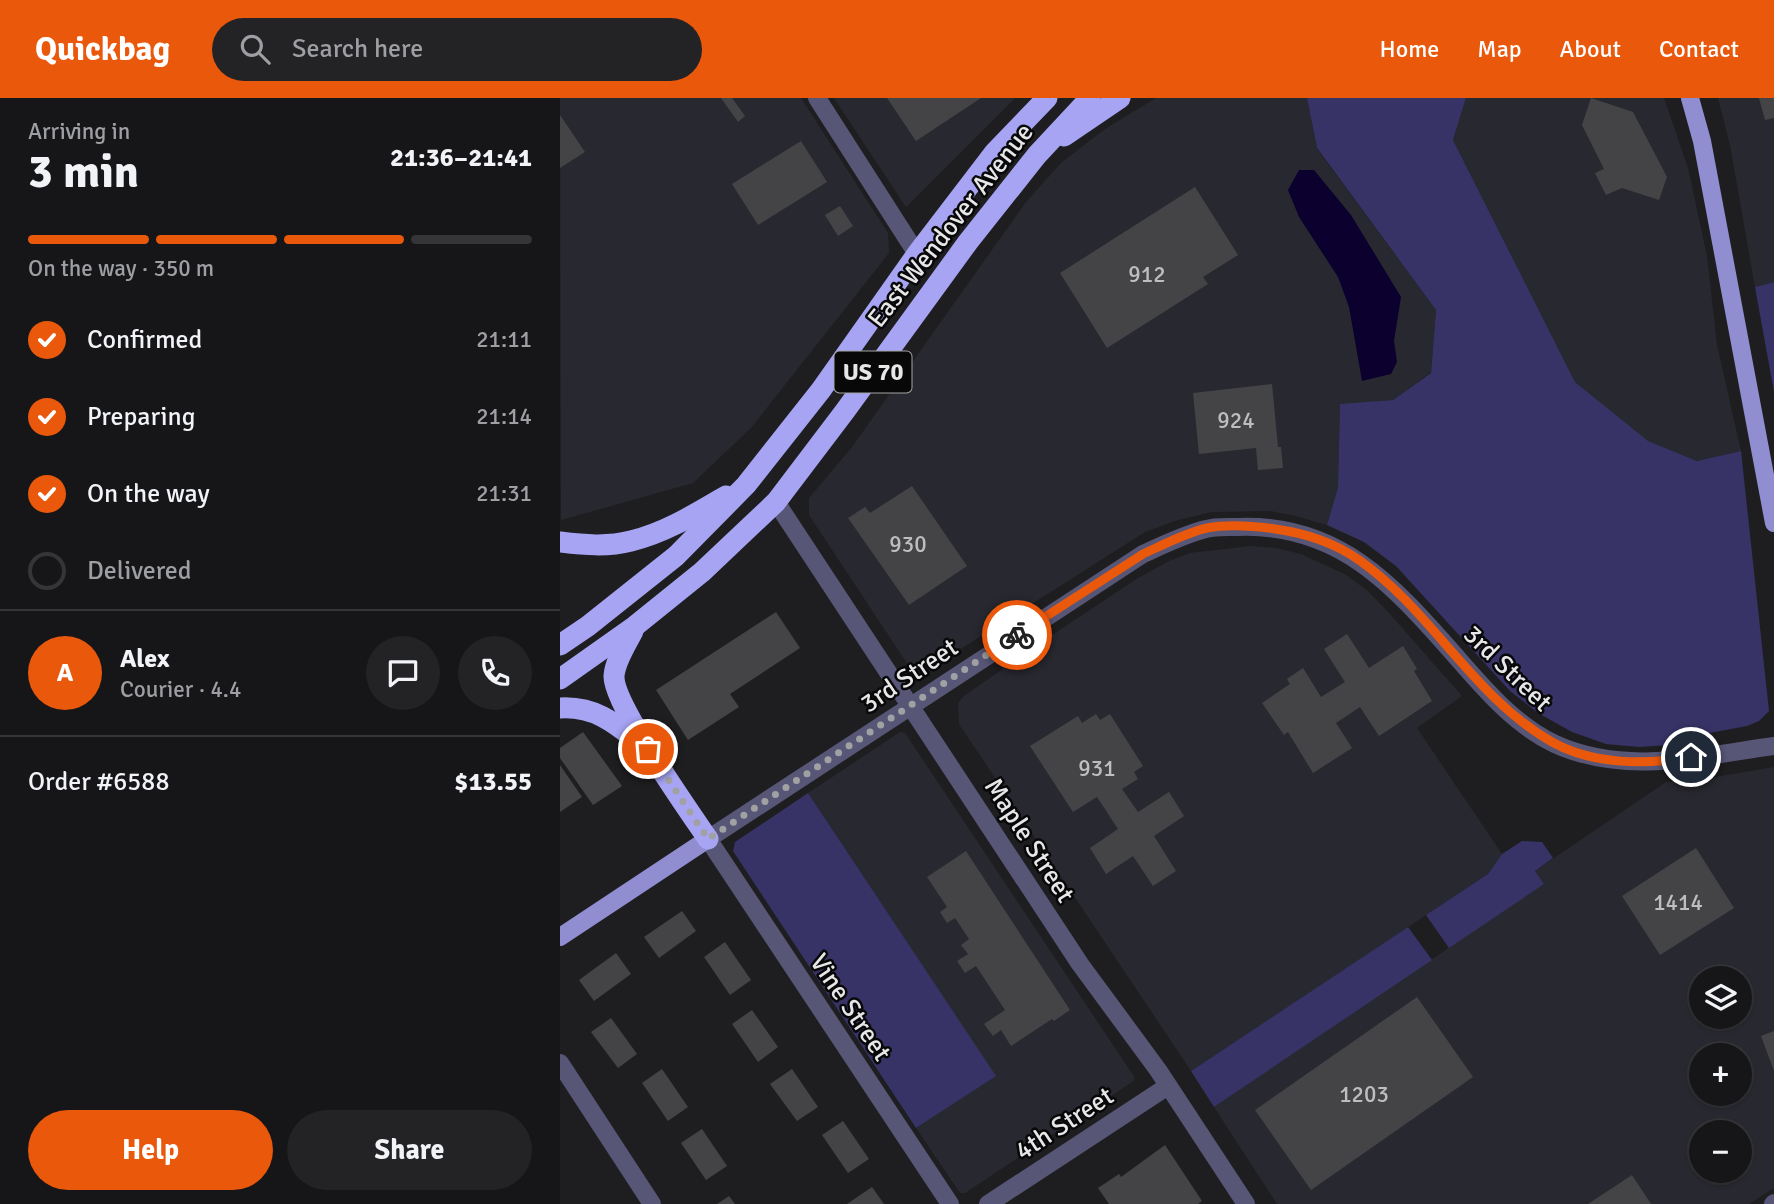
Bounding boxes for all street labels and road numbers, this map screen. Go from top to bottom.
street label: East Wendover Avenue [861,117,1040,334]
road number: US 70 [834,352,912,393]
street label: 3rd Street [1456,619,1558,719]
street label: 3rd Street [855,632,964,720]
street label: Maple Street [977,772,1081,909]
street label: Vine Street [803,948,898,1067]
street label: 4th Street [1009,1080,1120,1167]

